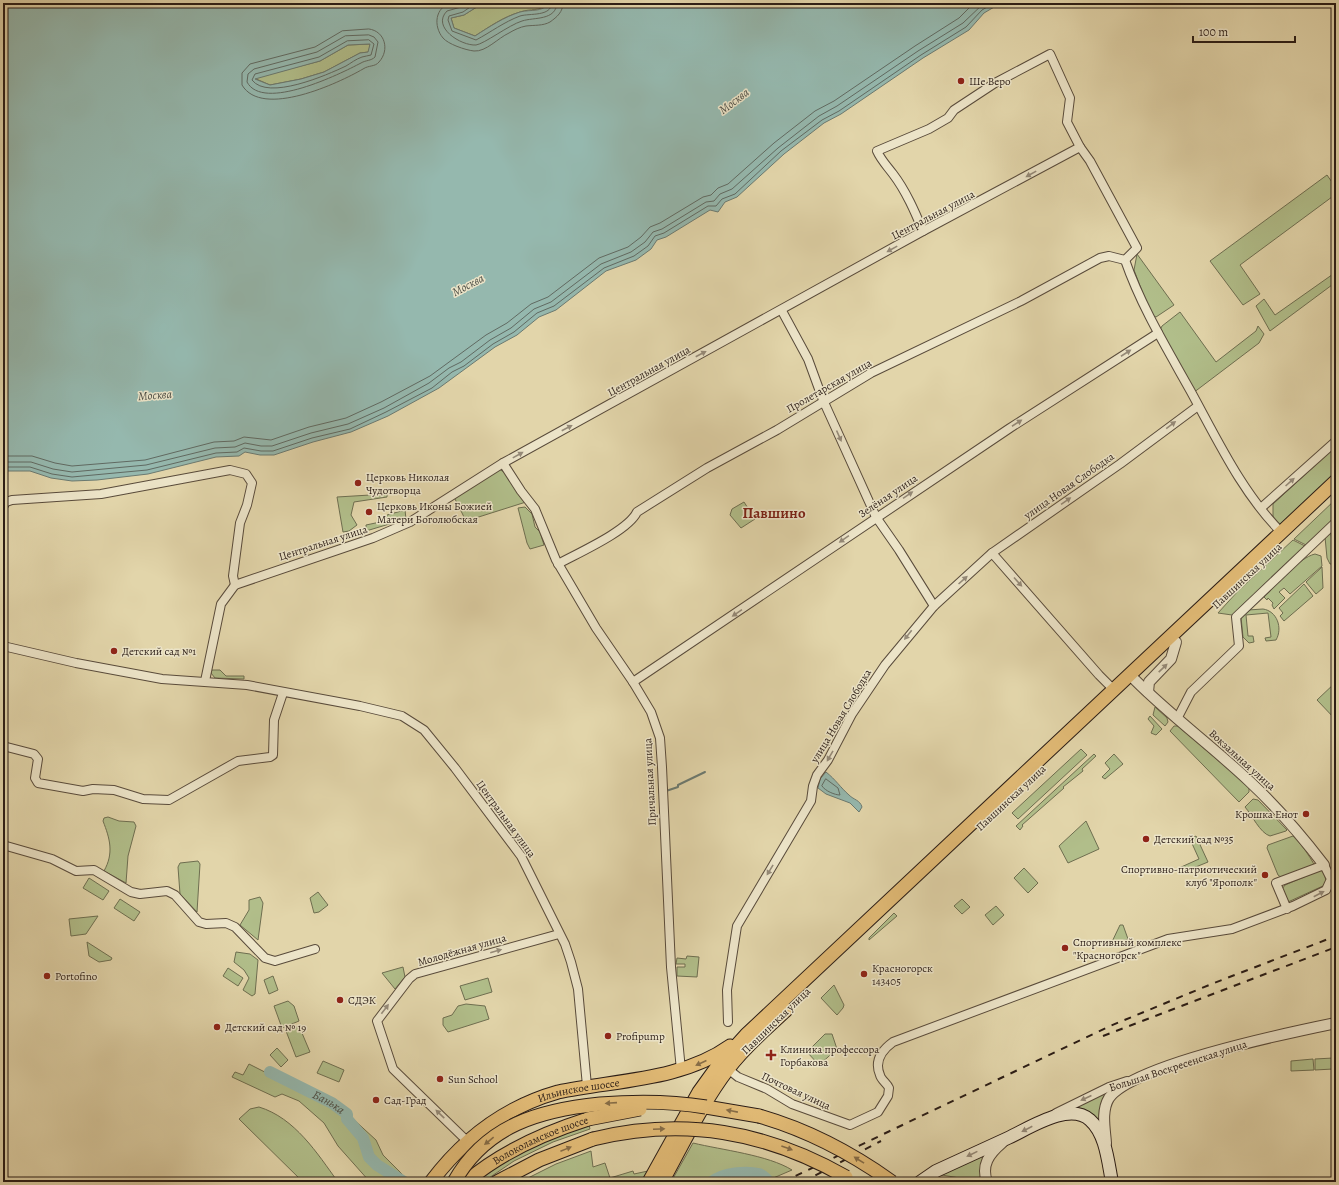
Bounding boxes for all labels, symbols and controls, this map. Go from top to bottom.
scale bar [1193,18,1295,44]
text: 100 m [1199,24,1228,40]
place label: Ше Веро [969,74,1011,89]
marker: Ше Веро [956,76,966,86]
water label: Москва [716,84,753,118]
one-way arrow [1025,170,1037,177]
street label: Центральная улица [889,186,978,243]
one-way arrow [886,246,898,253]
water label: Москва [449,270,487,300]
street label: Центральная улица [605,342,694,400]
one-way arrow [1120,349,1131,356]
one-way arrow [695,351,706,358]
street label: Пролетарская улица [784,355,875,417]
water label: Москва [137,386,173,404]
one-way arrow [1011,420,1022,427]
one-way arrow [1166,421,1177,429]
one-way arrow [561,425,573,432]
one-way arrow [836,430,842,442]
street label: улица Новая Слободка [1020,449,1118,523]
one-way arrow [512,452,524,459]
place label: Церковь Николая Чудотворца [366,470,449,498]
street label: Зелёная улица [856,470,921,521]
marker: Церковь Николая Чудотворца [353,478,363,488]
one-way arrow [1285,478,1296,487]
one-way arrow [903,491,913,499]
one-way arrow [1061,497,1071,505]
place label: Церковь Иконы Божией Матери Боголюбская [377,499,492,527]
district label: Павшино [743,503,806,523]
marker: Церковь Иконы Божией Матери Боголюбская [364,507,374,517]
street label: Центральная улица [277,521,370,564]
one-way arrow [839,535,849,543]
street label: Павшинская улица [1209,539,1286,612]
one-way arrow [958,575,968,584]
one-way arrow [1013,577,1022,588]
one-way arrow [731,609,742,617]
one-way arrow [904,630,912,641]
place label: Детский сад №1 [122,644,196,659]
marker: Детский сад №1 [109,646,119,656]
one-way arrow [1158,663,1168,673]
street label: улица Новая Слободка [807,666,875,767]
street label: Вокзальная улица [1205,726,1279,795]
street label: Причальная улица [640,737,660,826]
one-way arrow [827,750,834,762]
street label: Павшинская улица [973,761,1050,834]
street label: Центральная улица [473,777,540,861]
place label: Крошка Енот [1235,807,1298,822]
marker: Крошка Енот [1301,809,1311,819]
place label: Детский сад №35 [1154,832,1234,847]
marker: Детский сад №35 [1141,834,1151,844]
place label: Спортивно-патриотический клуб "Ярополк" [1121,862,1257,890]
one-way arrow [767,864,774,876]
marker: Спортивно-патриотический клуб "Ярополк" [1260,870,1270,880]
one-way arrow [1313,891,1325,897]
street label: Молодёжная улица [416,930,509,970]
place label: Спортивный комплекс "Красногорск" [1073,935,1182,963]
marker: Спортивный комплекс "Красногорск" [1060,943,1070,953]
one-way arrow [490,948,502,954]
place label: Красногорск 143405 [872,961,933,989]
place label: Portofino [55,969,98,984]
marker: Красногорск 143405 [859,969,869,979]
marker: Portofino [42,971,52,981]
street label: Павшинская улица [738,983,814,1058]
place label: СДЭК [348,993,376,1008]
marker: СДЭК [335,995,345,1005]
one-way arrow [381,1004,390,1015]
place label: Детский сад № 19 [225,1020,306,1035]
marker: Детский сад № 19 [212,1022,222,1032]
place label: Profipump [616,1029,665,1044]
marker: Profipump [603,1031,613,1041]
street label: Большая Воскресенская улица [1107,1036,1250,1095]
place label: Клиника профессора Горбакова [780,1042,880,1070]
marker: Клиника профессора Горбакова [765,1049,777,1061]
one-way arrow [695,1060,707,1066]
street label: Почтовая улица [759,1068,834,1114]
place label: Sun School [448,1072,498,1087]
marker: Sun School [435,1074,445,1084]
street label: Ильинское шоссе [535,1075,620,1106]
water label: Банька [310,1087,348,1118]
place label: Сад-Град [384,1093,427,1108]
marker: Сад-Град [371,1095,381,1105]
one-way arrow [1080,1095,1092,1101]
one-way arrow [605,1100,617,1107]
one-way arrow [726,1107,738,1113]
one-way arrow [435,1109,445,1118]
street label: Волоколамское шоссе [489,1112,590,1168]
one-way arrow [653,1126,666,1132]
one-way arrow [1021,1126,1032,1132]
one-way arrow [484,1137,495,1146]
one-way arrow [560,1145,572,1151]
one-way arrow [781,1146,793,1152]
one-way arrow [966,1150,978,1157]
one-way arrow [854,1156,864,1164]

